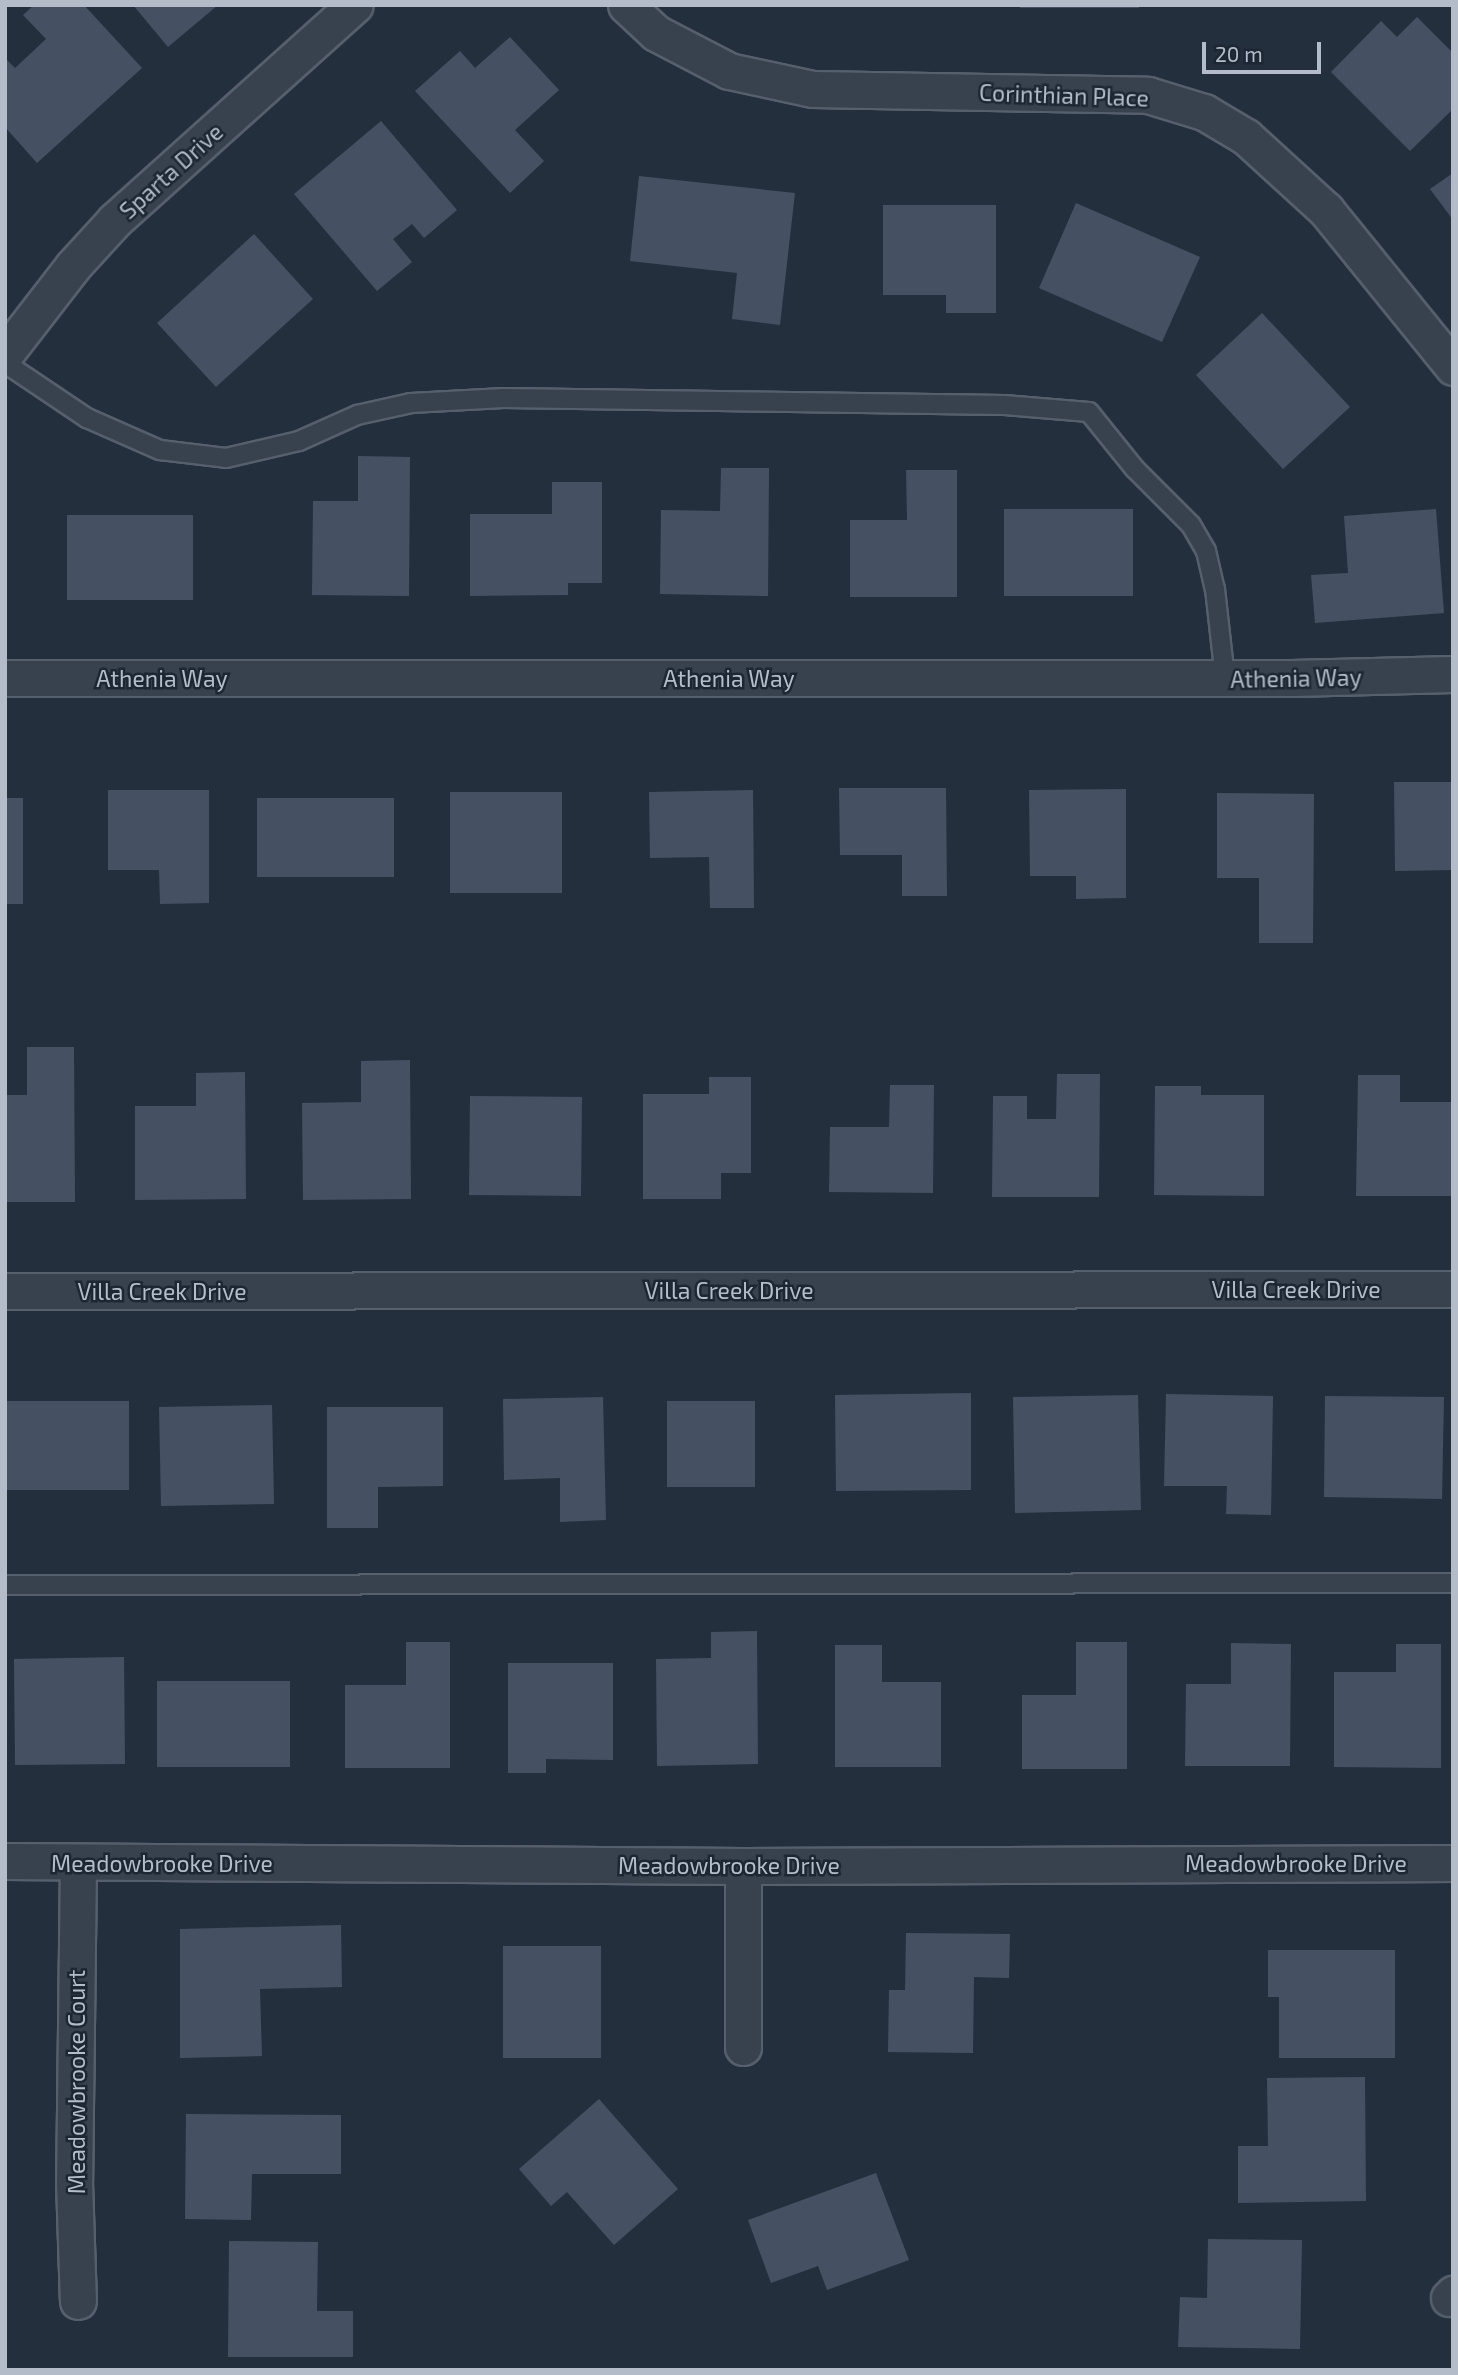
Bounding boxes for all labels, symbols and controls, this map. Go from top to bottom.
scale bar [1206,28,1325,72]
text: 20 m [1215,41,1263,66]
street label: Corinthian Place [979,78,1149,112]
street label: Sparta Drive [114,118,228,224]
street label: Athenia Way [1230,663,1362,693]
street label: Athenia Way [96,664,228,692]
street label: Athenia Way [663,664,795,692]
street label: Villa Creek Drive [1211,1275,1381,1303]
street label: Villa Creek Drive [644,1276,814,1304]
street label: Villa Creek Drive [77,1277,247,1305]
street label: Meadowbrooke Drive [51,1849,273,1877]
street label: Meadowbrooke Drive [1185,1849,1407,1877]
street label: Meadowbrooke Drive [618,1851,840,1879]
street label: Meadowbrooke Court [62,1970,90,2194]

